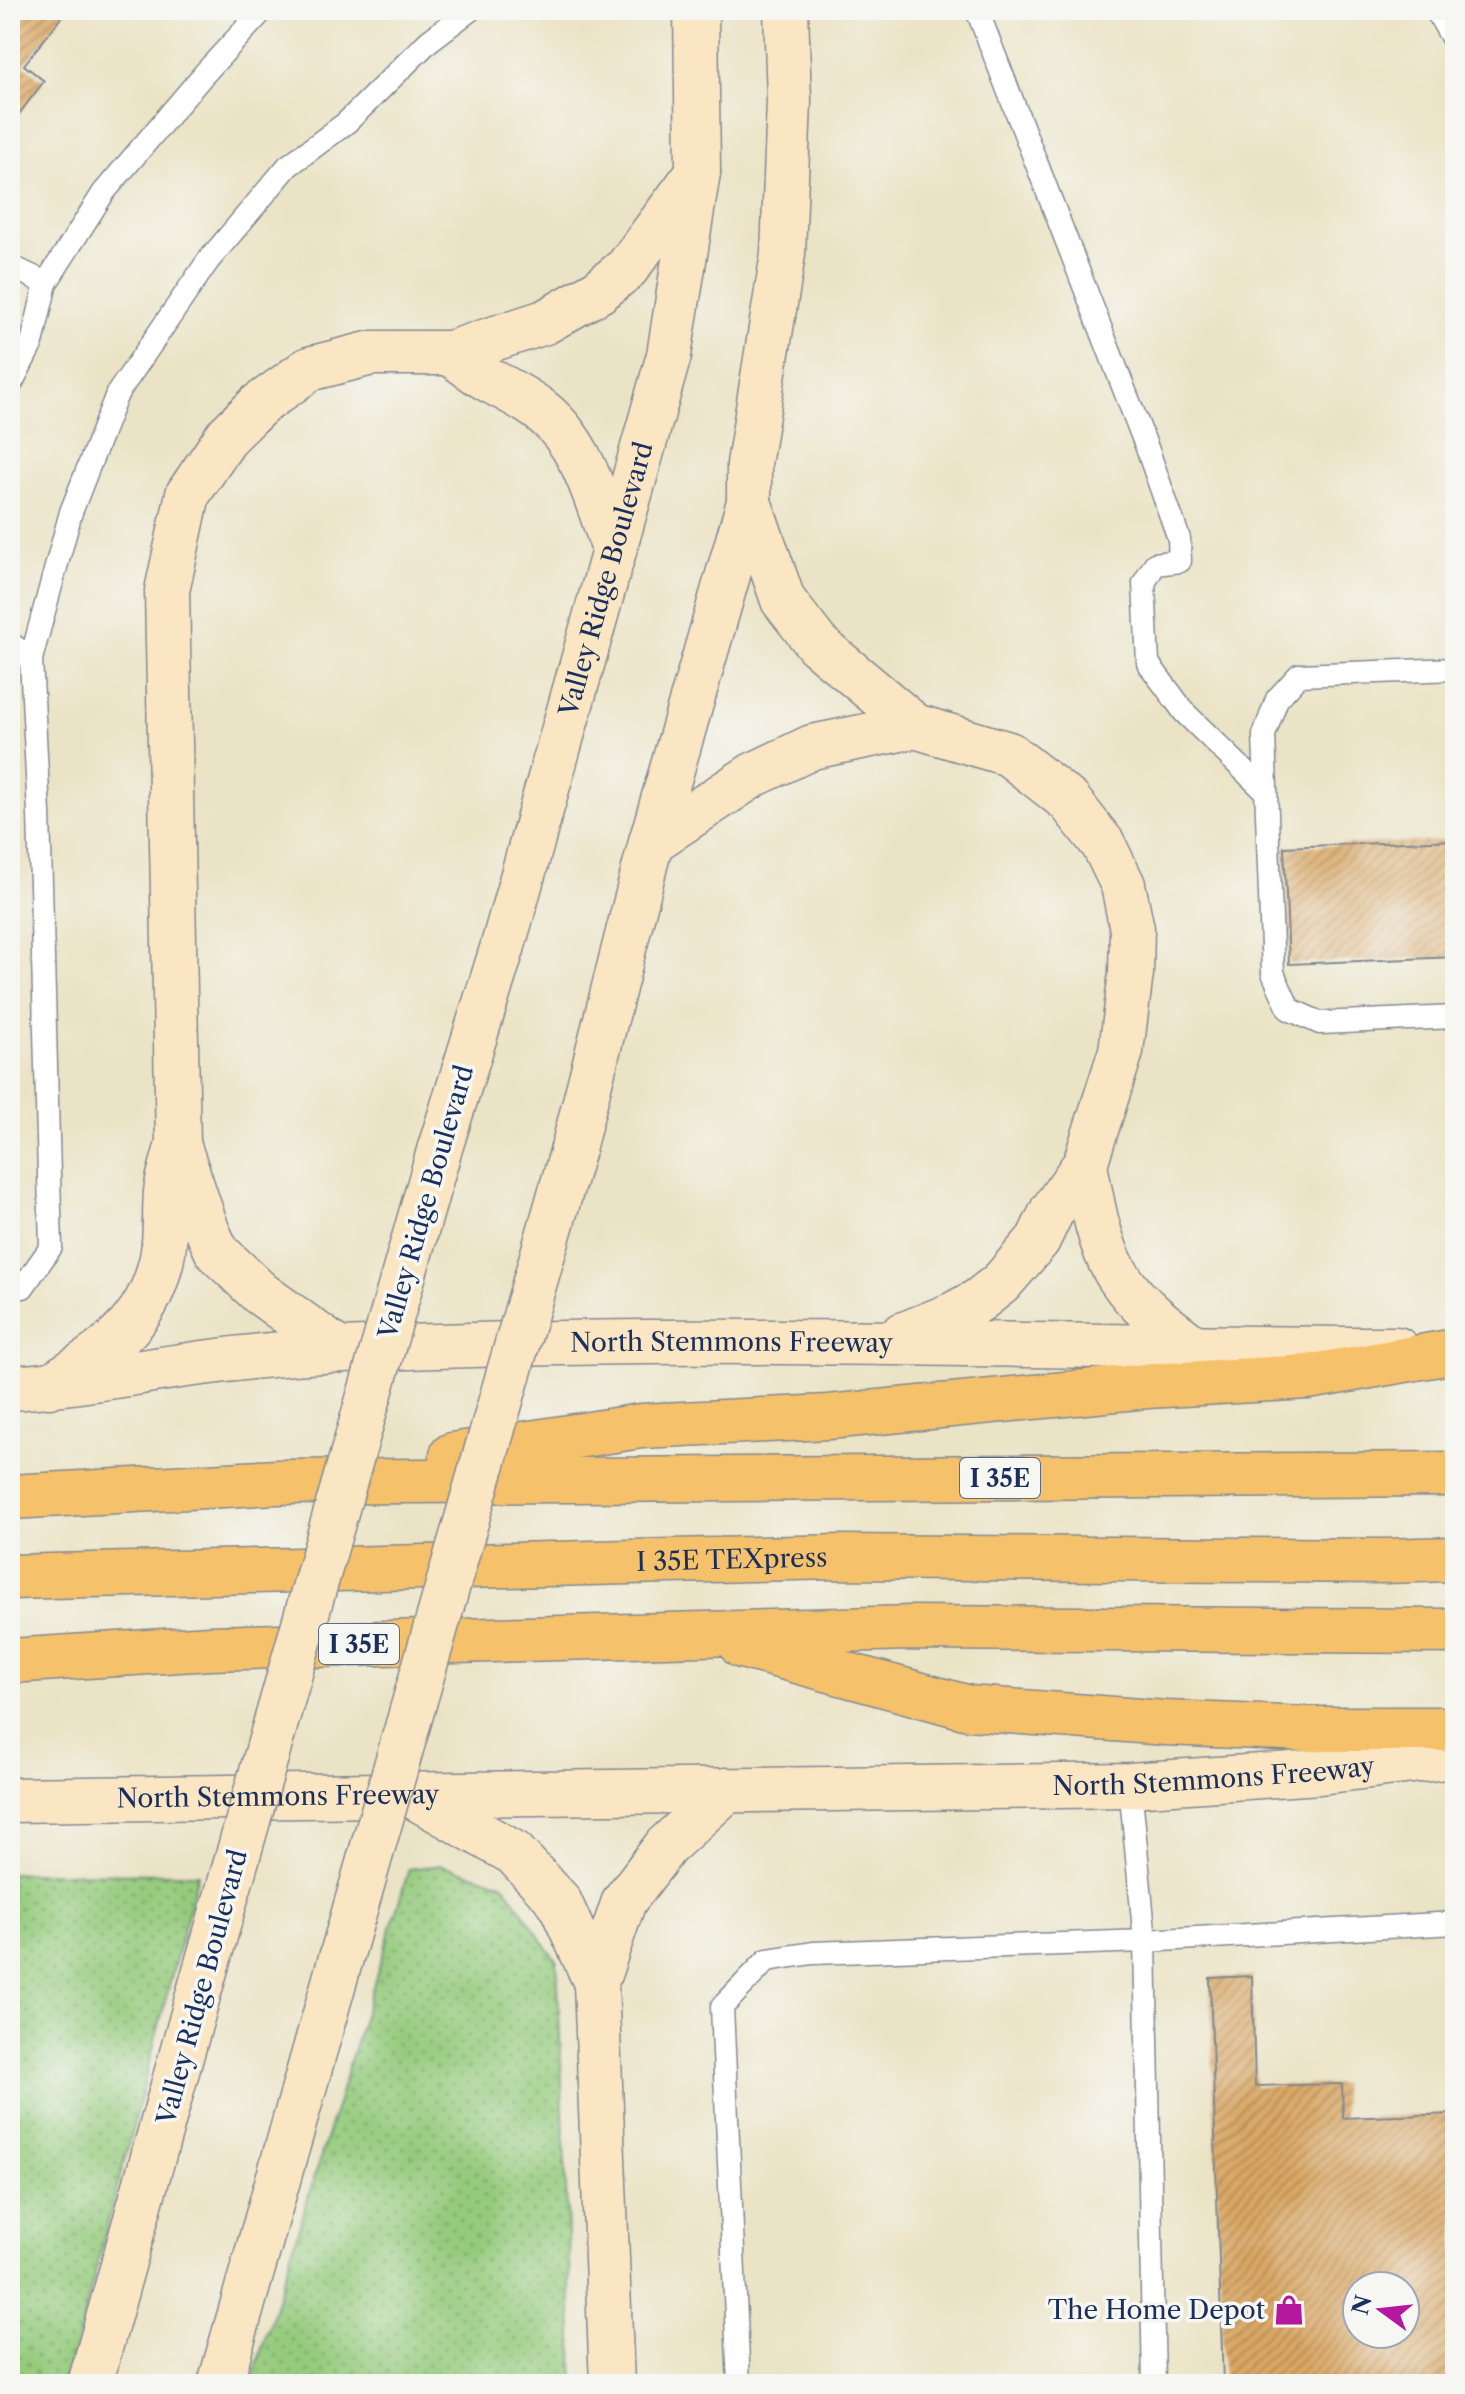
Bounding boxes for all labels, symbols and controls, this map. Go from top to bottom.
street label: Valley Ridge Boulevard [552,438,660,721]
street label: Valley Ridge Boulevard [371,1061,480,1344]
street label: North Stemmons Freeway [570,1326,894,1359]
road number: I 35E [960,1458,1040,1498]
street label: I 35E TEXpress [636,1541,828,1578]
road number: I 35E [319,1624,399,1664]
street label: North Stemmons Freeway [1052,1750,1377,1802]
street label: North Stemmons Freeway [116,1778,440,1815]
street label: Valley Ridge Boulevard [150,1846,254,2129]
north arrow [1341,2270,1421,2350]
text: N [1347,2292,1378,2318]
shop icon: The Home Depot [1272,2293,1306,2327]
place label: The Home Depot [1048,2294,1266,2326]

